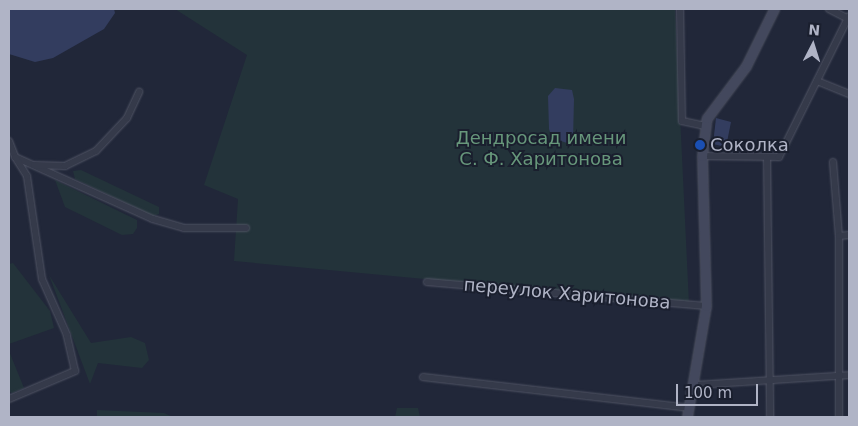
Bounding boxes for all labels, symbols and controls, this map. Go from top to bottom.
north arrow [788,20,838,70]
text: N [808,22,821,39]
park label: Дендросад имени С. Ф. Харитонова [456,128,626,170]
place label: Соколка [710,134,789,156]
marker: Соколка [694,139,706,151]
street label: переулок Харитонова [463,274,671,314]
scale bar [678,374,760,406]
text: 100 m [684,384,732,402]

